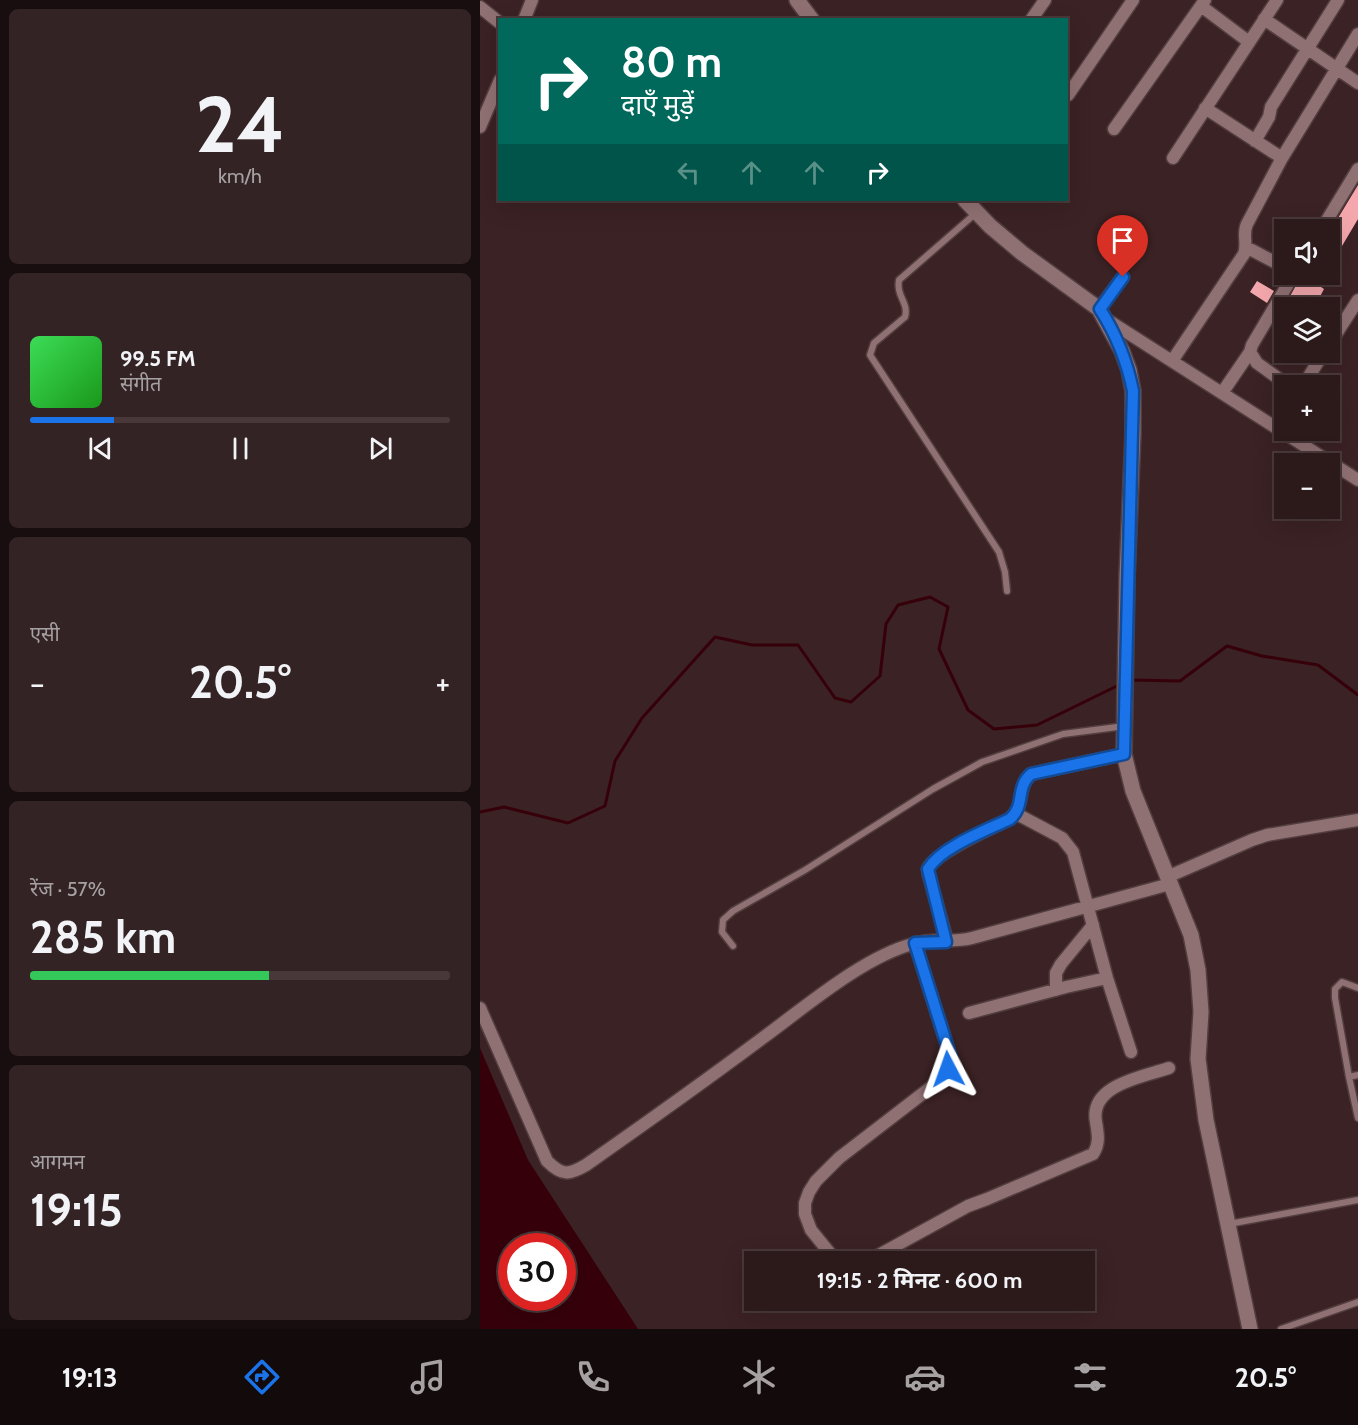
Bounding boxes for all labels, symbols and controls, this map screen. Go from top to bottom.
text: 80 m [621,36,722,88]
icon: right [522,42,600,120]
text: 24 [195,77,285,172]
text: दाएँ मुड़ें [621,88,694,121]
icon: left [672,156,705,189]
icon: ahead [735,156,768,189]
icon: ahead [798,156,831,189]
icon: right [861,156,894,189]
text: km/h [218,164,262,188]
pin [1097,215,1148,277]
map controls [1274,219,1340,519]
button: sound [1274,219,1340,285]
icon: arrive [1106,224,1139,257]
button: layers [1274,297,1340,363]
text: 99.5 FM [120,345,196,372]
text: संगीत [120,372,161,396]
button: + [1274,375,1340,441]
icon: previous [84,432,117,465]
icon: pause [224,432,257,465]
icon: next [364,432,397,465]
button: − [1274,453,1340,519]
text: एसी [30,622,60,646]
text: 20.5° [189,655,291,709]
text: − [30,663,45,703]
text: + [435,663,450,703]
text: रेंज · 57% [30,877,106,901]
text: 285 km [30,910,176,964]
position arrow [916,1037,980,1101]
text: आगमन [30,1150,85,1174]
text: 19:15 [30,1183,123,1237]
speed limit sign: 30 [498,1233,576,1311]
text: 19:15 · 2 मिनट · 600 m [817,1267,1022,1294]
icon: directions [241,1356,283,1398]
icon: music [407,1356,449,1398]
icon: phone [572,1356,614,1398]
icon: climate [738,1356,780,1398]
icon: car [904,1356,946,1398]
icon: filters [1069,1356,1111,1398]
text: 19:13 [62,1361,117,1394]
text: 20.5° [1235,1361,1296,1394]

